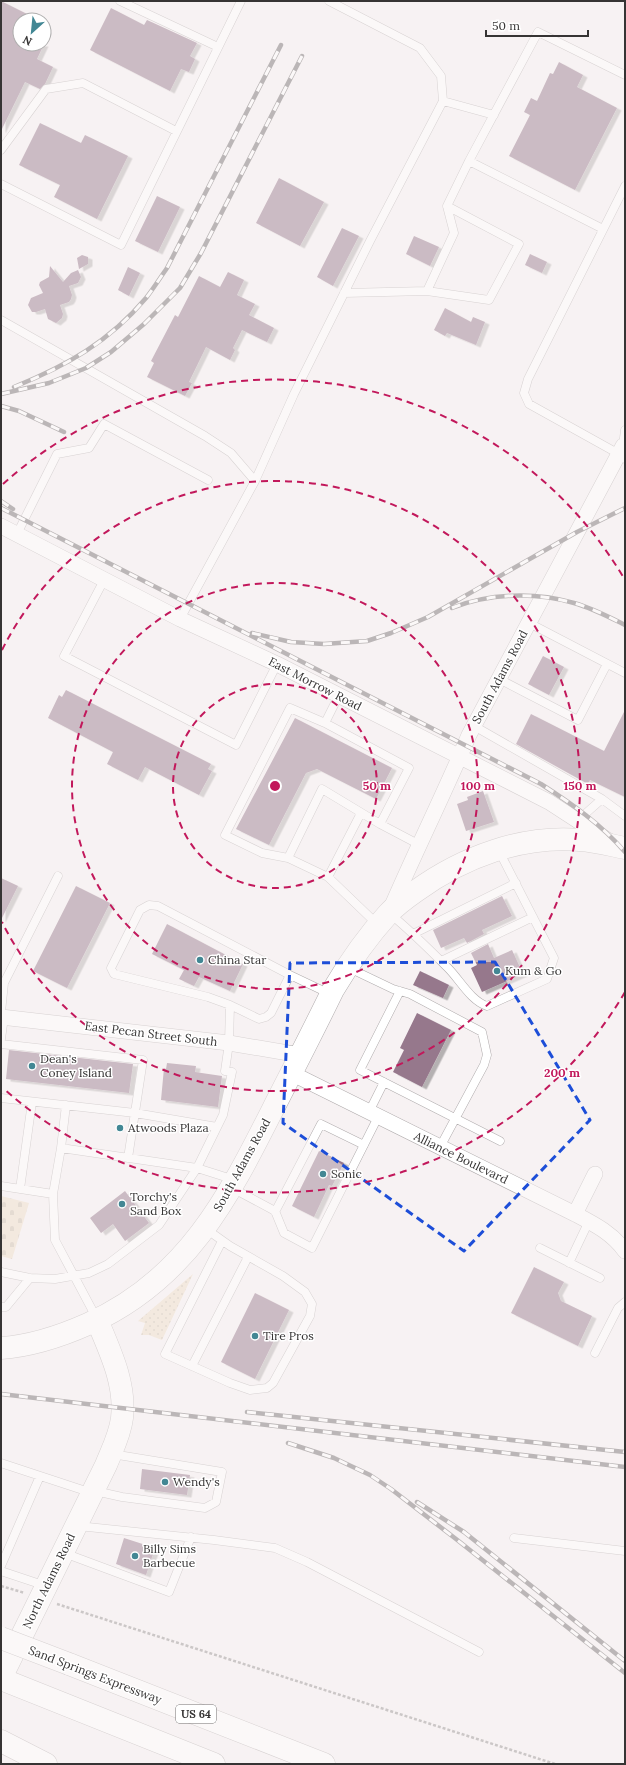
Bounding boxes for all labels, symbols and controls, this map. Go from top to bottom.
north arrow [12,12,52,52]
scale bar [486,12,588,38]
text: 50 m [492,18,520,33]
text: N [20,33,34,49]
street label: South Adams Road [468,627,531,726]
street label: East Morrow Road [266,654,364,714]
text: 50 m [363,778,391,793]
text: 100 m [461,778,495,793]
text: 150 m [563,778,597,793]
centre of rings [268,779,282,793]
place label: China Star [208,952,267,967]
marker: China Star [195,955,205,965]
place label: Kum & Go [505,963,562,978]
marker: Kum & Go [492,966,502,976]
street label: East Pecan Street South [84,1018,218,1049]
place label: Dean's Coney Island [40,1051,112,1080]
marker: Dean's Coney Island [27,1061,37,1071]
text: 200 m [544,1065,580,1080]
street label: South Adams Road [210,1116,273,1214]
place label: Atwoods Plaza [127,1120,209,1135]
marker: Atwoods Plaza [115,1123,125,1133]
street label: Alliance Boulevard [411,1128,511,1187]
place label: Sonic [331,1166,362,1181]
marker: Sonic [318,1169,328,1179]
place label: Torchy's Sand Box [130,1189,182,1218]
marker: Torchy's Sand Box [117,1199,127,1209]
place label: Tire Pros [263,1328,314,1343]
marker: Tire Pros [250,1331,260,1341]
place label: Wendy's [173,1474,220,1489]
marker: Wendy's [160,1477,170,1487]
street label: North Adams Road [19,1531,78,1631]
place label: Billy Sims Barbecue [143,1541,197,1570]
marker: Billy Sims Barbecue [130,1551,140,1561]
street label: Sand Springs Expressway [27,1642,164,1707]
road number: US 64 [176,1705,216,1723]

